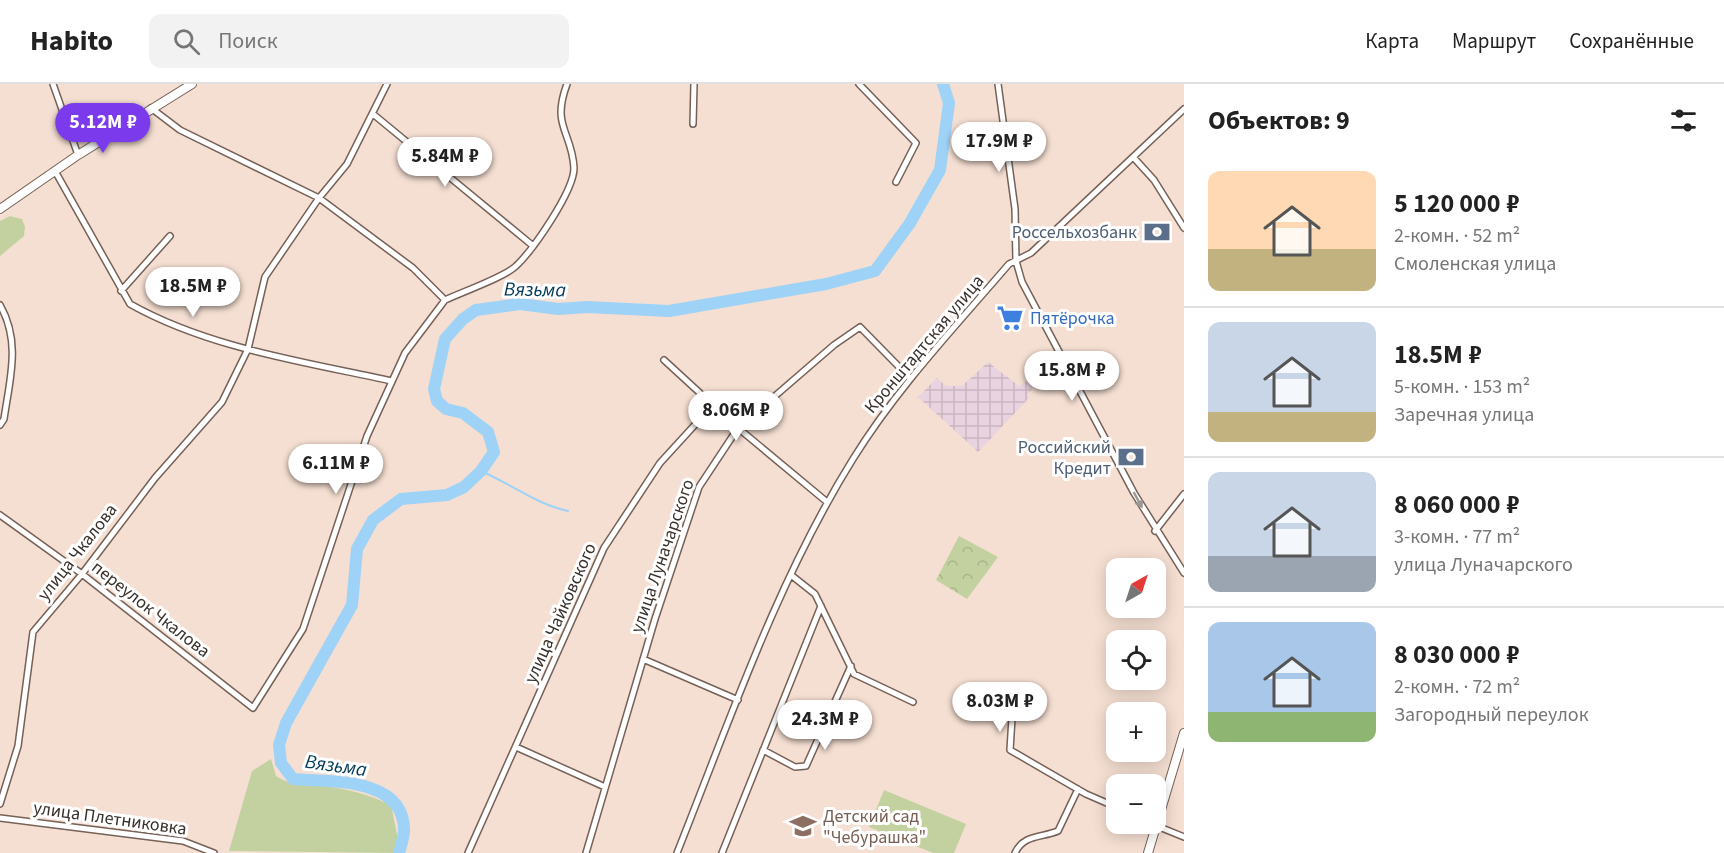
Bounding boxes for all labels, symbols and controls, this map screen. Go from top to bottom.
search box [149,14,569,68]
text: Habito [30,21,113,61]
icon: search [170,25,203,58]
text: Поиск [218,25,278,57]
text: Карта [1365,26,1419,56]
text: Маршрут [1452,26,1536,56]
text: Сохранённые [1569,26,1694,56]
text: Объектов: 9 [1208,102,1350,139]
pin: 5.12M ₽ [48,103,158,154]
icon: filters [1667,104,1700,137]
text: 5.12M ₽ [69,108,137,136]
pin: 17.9M ₽ [944,122,1054,173]
text: 17.9M ₽ [965,127,1033,155]
pin: 5.84M ₽ [390,137,500,188]
text: 5.84M ₽ [411,142,479,170]
text: 5 120 000 ₽ [1394,185,1519,222]
icon: home [1256,195,1328,267]
bank icon: Россельхозбанк [1142,217,1172,247]
place label: Россельхозбанк [1012,220,1137,245]
text: 2-комн. · 52 m² [1394,222,1520,250]
text: Смоленская улица [1394,250,1556,278]
pin: 18.5M ₽ [138,267,248,318]
street label: Кронштадтская улица [859,270,990,419]
text: 18.5M ₽ [159,272,227,300]
water label: Вязьма [504,275,567,305]
supermarket icon: Пятёрочка [995,303,1025,333]
place label: Пятёрочка [1030,306,1115,331]
text: 18.5M ₽ [1394,336,1482,373]
icon: home [1256,346,1328,418]
pin: 15.8M ₽ [1017,351,1127,402]
text: 15.8M ₽ [1038,356,1106,384]
text: 5-комн. · 153 m² [1394,373,1530,401]
pin: 8.06M ₽ [681,391,791,442]
text: 8.06M ₽ [702,396,770,424]
text: Заречная улица [1394,401,1534,429]
place label: Российский Кредит [1018,435,1111,481]
bank icon: Российский Кредит [1116,442,1146,472]
pin: 6.11M ₽ [281,444,391,495]
text: 6.11M ₽ [302,449,370,477]
street label: улица Луначарского [624,476,700,636]
text: 8 060 000 ₽ [1394,486,1519,523]
one-way arrow [1133,492,1143,509]
icon: home [1256,496,1328,568]
street label: улица Чкалова [32,499,123,606]
text: 3-комн. · 77 m² [1394,523,1520,551]
street label: улица Чайковского [518,539,603,687]
text: улица Луначарского [1394,551,1573,579]
street label: переулок Чкалова [86,555,215,664]
north arrow [1106,558,1166,618]
map controls [1106,558,1166,834]
button: locate [1106,630,1166,690]
text: 8 030 000 ₽ [1394,636,1519,673]
icon: home [1256,646,1328,718]
text: 2-комн. · 72 m² [1394,673,1520,701]
pin: 8.03M ₽ [945,682,1055,733]
text: 8.03M ₽ [966,687,1034,715]
pin: 24.3M ₽ [770,700,880,751]
text: Загородный переулок [1394,701,1589,729]
button: + [1106,702,1166,762]
text: 24.3M ₽ [791,705,859,733]
water label: Вязьма [303,748,369,784]
button: − [1106,774,1166,834]
street label: улица Плетниковка [32,795,188,842]
place label: Детский сад "Чебурашка" [823,804,926,850]
school or university icon: Детский сад "Чебурашка" [788,811,818,841]

